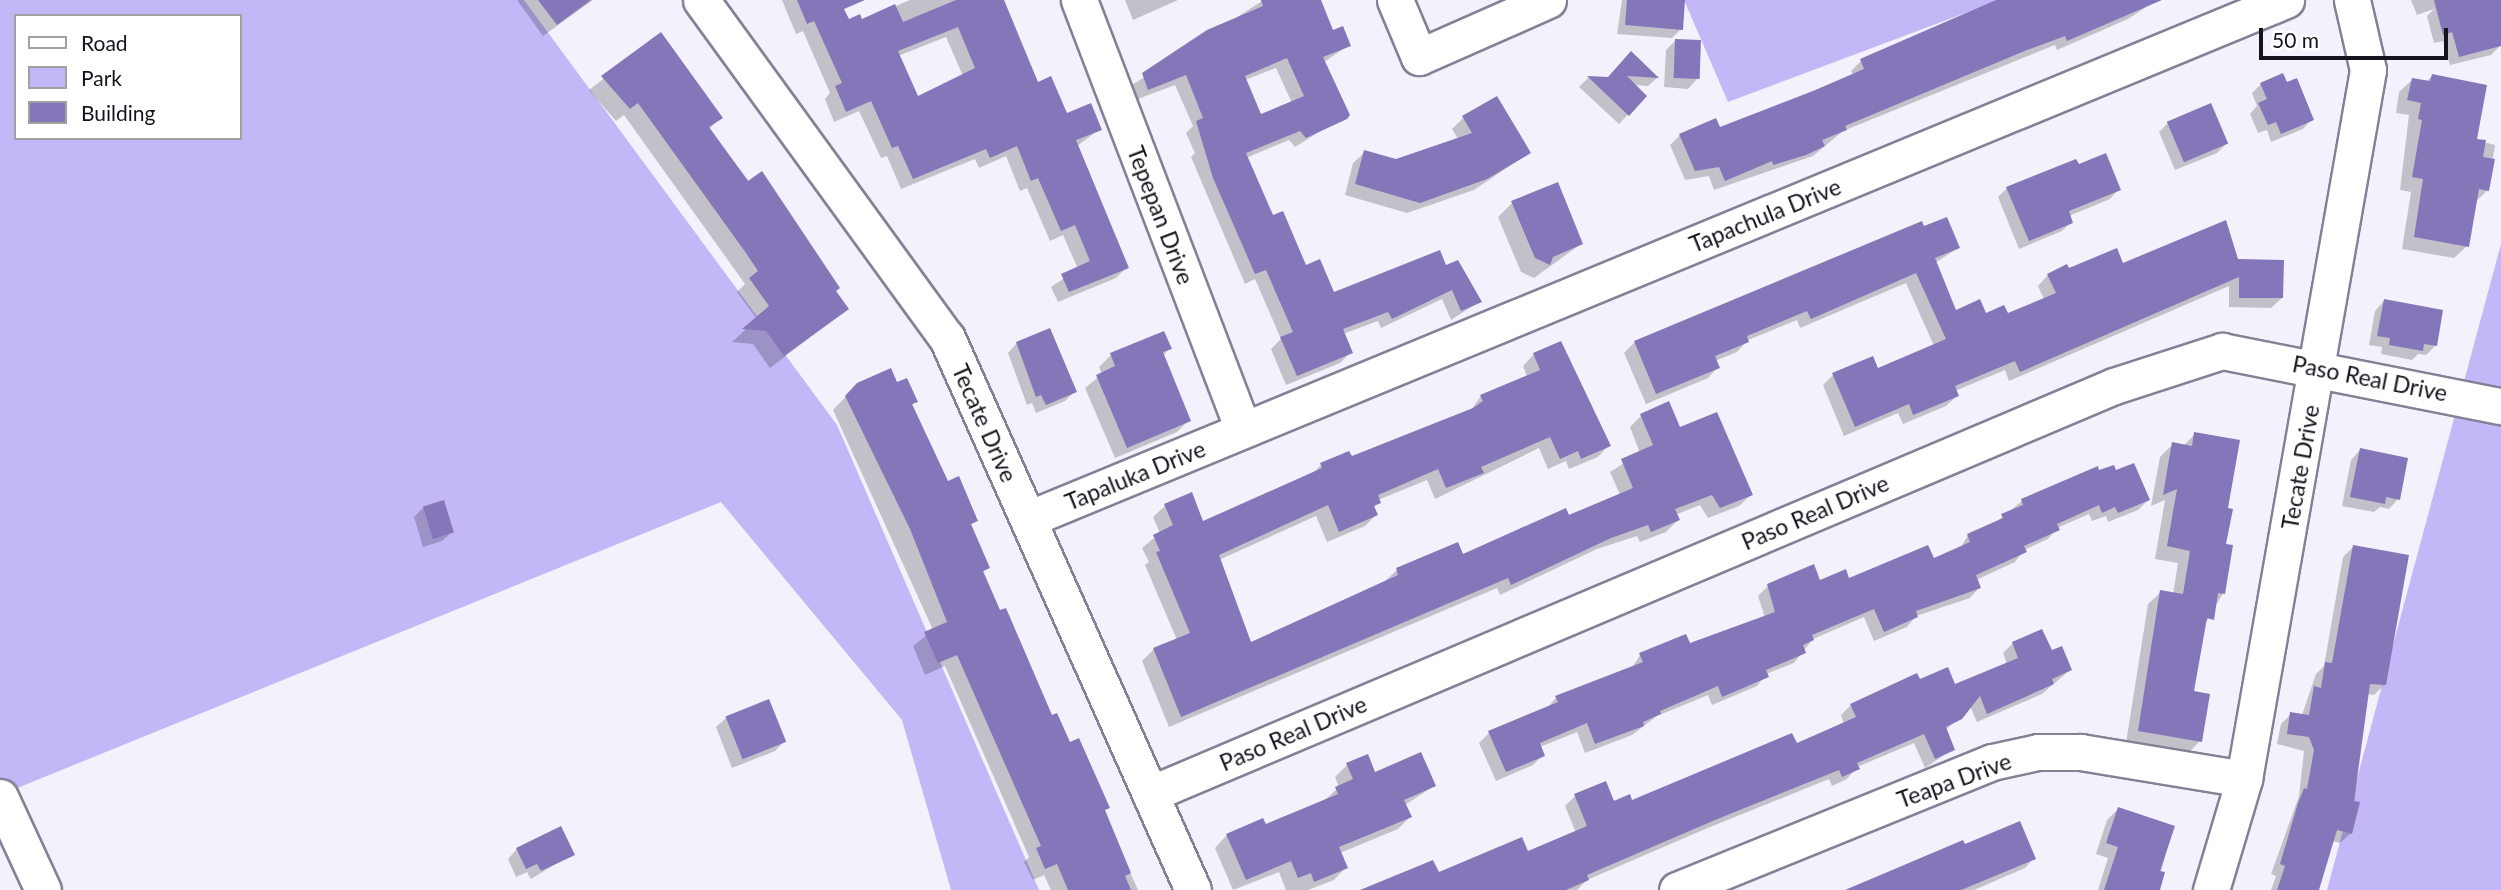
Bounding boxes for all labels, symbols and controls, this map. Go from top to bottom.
legend [14,14,242,140]
scale bar [2263,14,2452,58]
text: 50 m [2272,27,2319,52]
text: Road [81,30,128,55]
text: Park [81,65,122,90]
text: Building [81,100,156,125]
street label: Tepepan Drive [1122,142,1200,288]
street label: Tapachula Drive [1685,172,1845,258]
street label: Paso Real Drive [2290,349,2450,407]
street label: Tecate Drive [947,360,1023,486]
street label: Tecate Drive [2275,402,2325,532]
street label: Tapaluka Drive [1061,434,1209,516]
street label: Paso Real Drive [1737,469,1893,555]
street label: Paso Real Drive [1215,690,1371,776]
street label: Teapa Drive [1893,747,2015,813]

